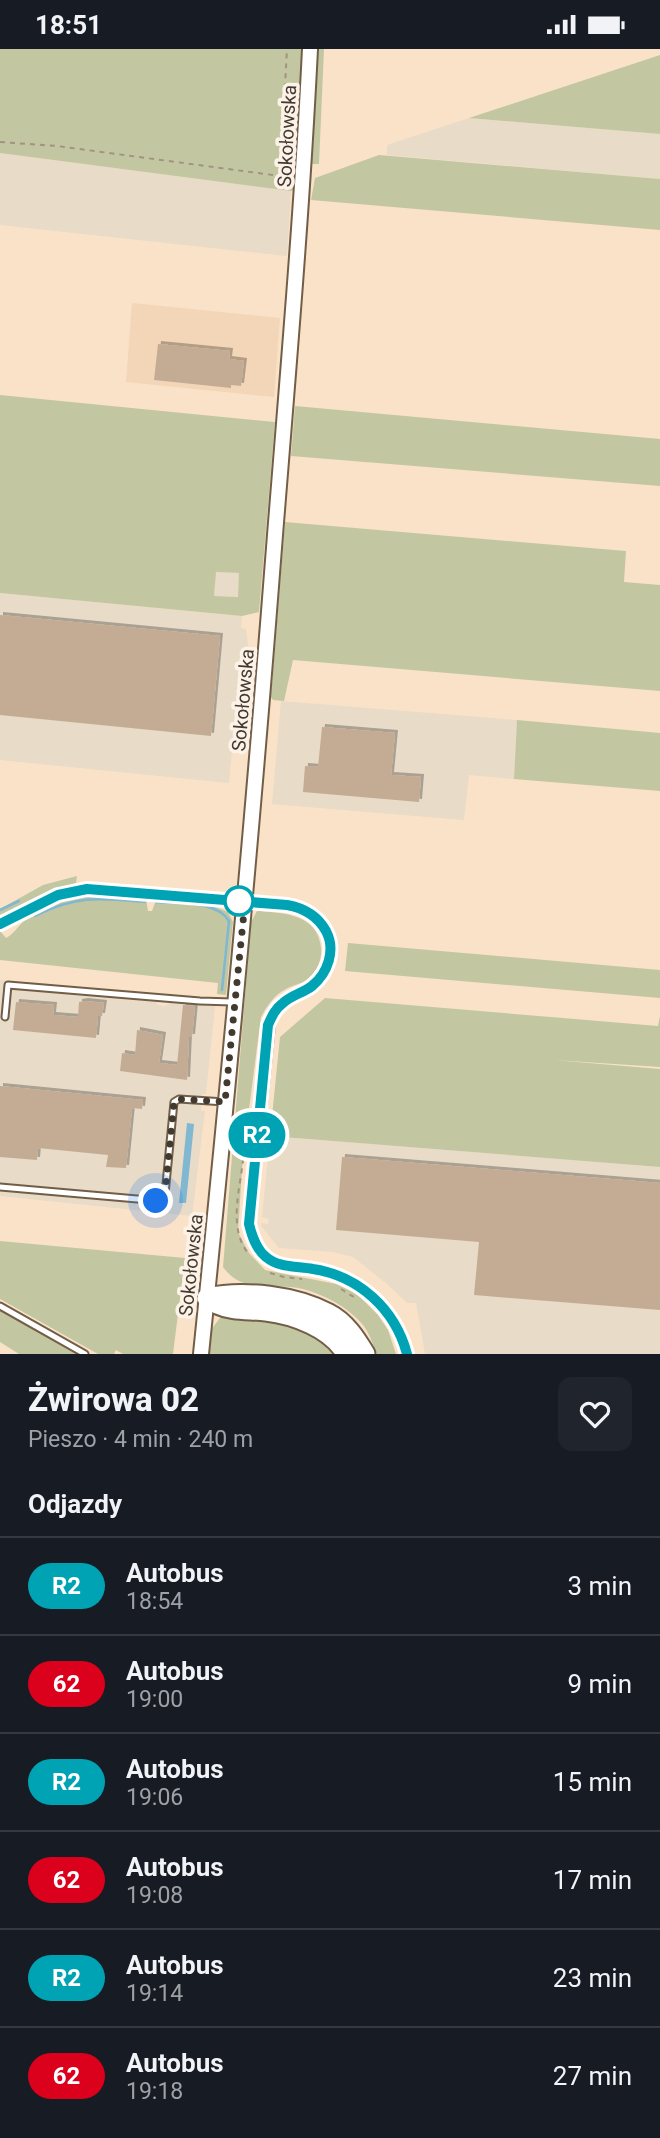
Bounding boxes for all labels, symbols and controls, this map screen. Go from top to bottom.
text: 18:51 [35,10,102,40]
street label: Sokołowska [273,84,301,188]
street label: Sokołowska [227,648,259,752]
unlabelled marker [224,886,254,916]
line badge: R2 [226,1112,288,1158]
text: R2 [242,1121,272,1149]
your location [138,1183,173,1218]
street label: Sokołowska [174,1213,208,1317]
button: heart [558,1377,632,1451]
text: Żwirowa 02 [28,1380,199,1419]
text: Pieszo · 4 min · 240 m [28,1426,253,1453]
text: Odjazdy [28,1489,122,1519]
text: Autobus [126,1558,224,1588]
text: 3 min [567,1571,632,1601]
text: R2 [52,1572,81,1600]
text: 18:54 [126,1588,183,1615]
text: Autobus [126,1656,224,1686]
text: 9 min [567,1669,632,1699]
text: 62 [53,1670,80,1698]
text: 19:00 [126,1686,183,1713]
text: Autobus [126,1754,224,1784]
text: 15 min [553,1767,632,1797]
text: R2 [52,1768,81,1796]
text: 19:06 [126,1784,183,1811]
text: Autobus [126,1852,224,1882]
text: 17 min [553,1865,632,1895]
text: 62 [53,1866,80,1894]
text: 19:08 [126,1882,183,1909]
text: Autobus [126,1950,224,1980]
text: 23 min [553,1963,632,1993]
text: R2 [52,1964,81,1992]
text: 19:14 [126,1980,183,2007]
text: Autobus [126,2048,224,2078]
text: 27 min [553,2061,632,2091]
text: 62 [53,2062,80,2090]
text: 19:18 [126,2078,183,2105]

